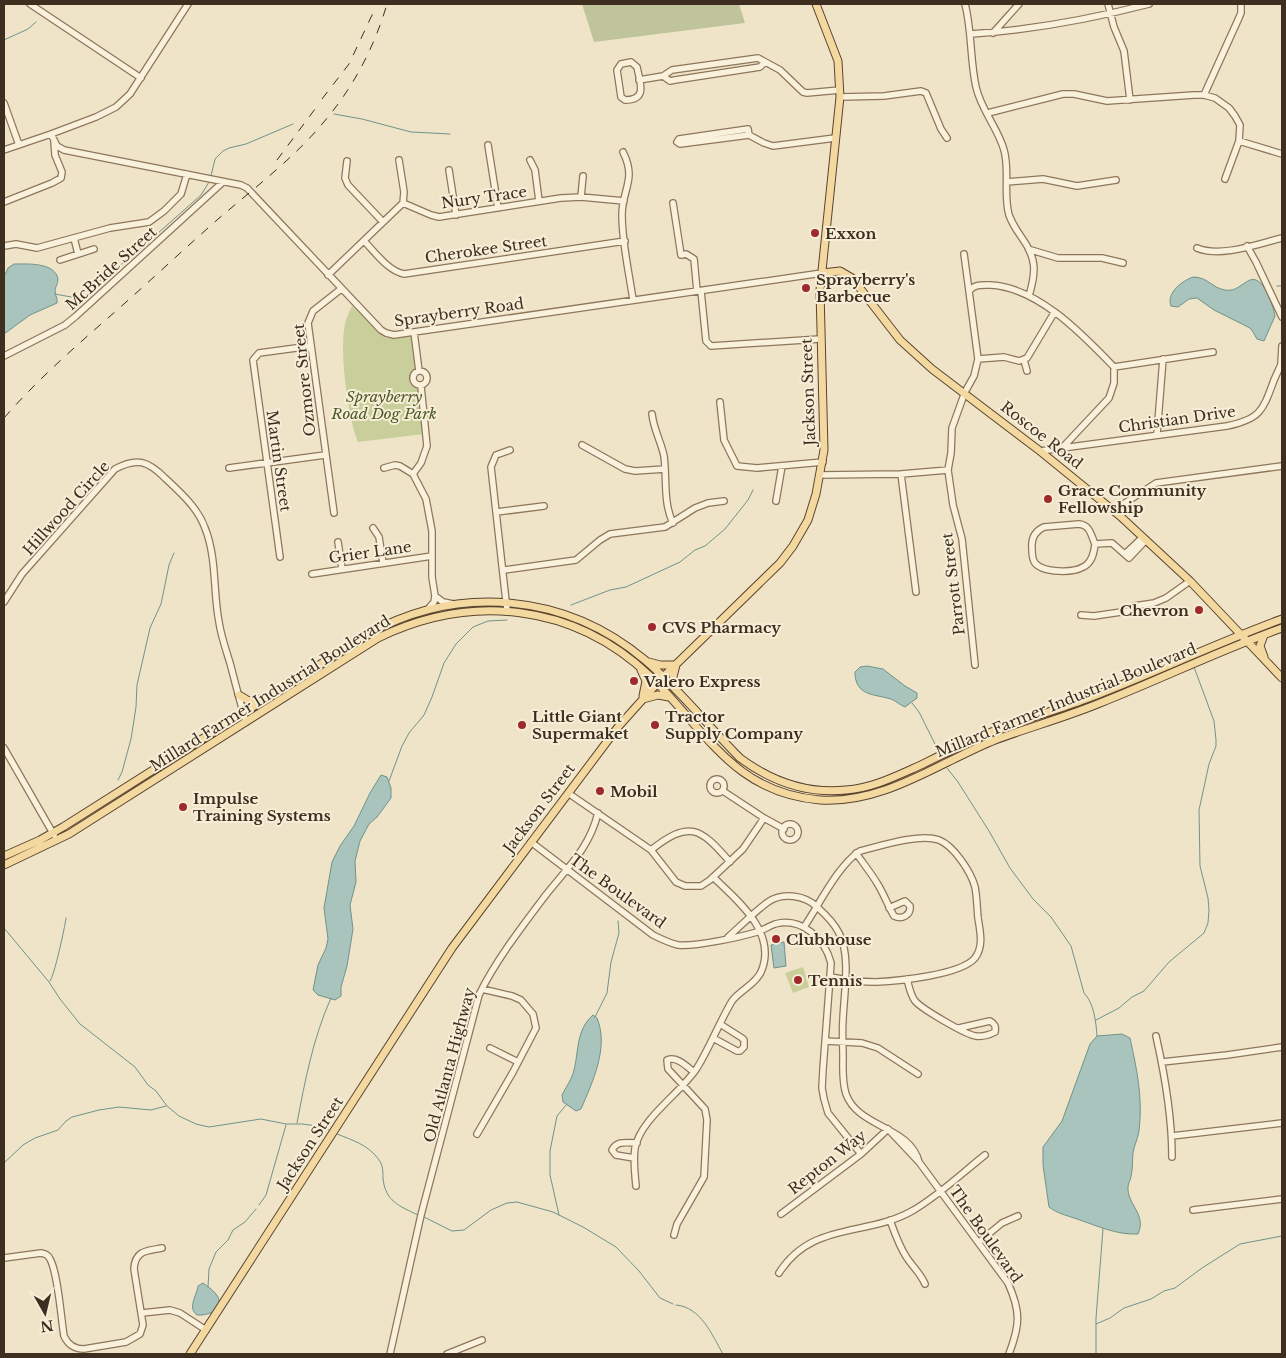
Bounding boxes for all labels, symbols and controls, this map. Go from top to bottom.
street label: Nury Trace [440,182,528,212]
street label: McBride Street [62,222,161,314]
place label: Exxon [825,224,876,243]
marker: Exxon [809,227,821,239]
street label: Cherokee Street [424,231,549,267]
place label: Sprayberry's Barbecue [816,270,915,306]
marker: Sprayberry's Barbecue [800,282,812,294]
street label: Sprayberry Road [393,294,525,330]
street label: Ozmore Street [289,322,319,437]
street label: Jackson Street [797,338,819,448]
park label: Sprayberry Road Dog Park [330,387,437,423]
street label: Roscoe Road [997,397,1087,473]
street label: Christian Drive [1117,401,1237,437]
street label: Martin Street [262,409,296,513]
street label: Hillwood Circle [18,457,114,559]
place label: Grace Community Fellowship [1058,481,1207,517]
marker: Grace Community Fellowship [1042,493,1054,505]
street label: Parrott Street [937,531,969,636]
street label: Grier Lane [328,537,412,567]
place label: Chevron [1120,601,1189,620]
marker: Chevron [1193,604,1205,616]
street label: Millard Farmer Industrial Boulevard [146,611,394,775]
place label: CVS Pharmacy [662,618,781,637]
marker: CVS Pharmacy [646,621,658,633]
street label: Millard Farmer Industrial Boulevard [933,639,1199,761]
place label: Valero Express [643,672,760,691]
marker: Valero Express [628,675,640,687]
place label: Little Giant Supermaket [532,707,629,743]
place label: Tractor Supply Company [665,707,803,743]
marker: Little Giant Supermaket [516,719,528,731]
marker: Tractor Supply Company [649,719,661,731]
street label: Jackson Street [498,759,579,858]
place label: Mobil [610,782,658,801]
marker: Mobil [594,785,606,797]
place label: Impulse Training Systems [193,789,331,825]
marker: Impulse Training Systems [177,801,189,813]
street label: The Boulevard [566,850,670,932]
place label: Clubhouse [786,930,872,949]
marker: Clubhouse [770,933,782,945]
place label: Tennis [808,971,862,990]
marker: Tennis [792,974,804,986]
street label: Old Atlanta Highway [419,985,479,1145]
street label: Jackson Street [272,1093,347,1195]
street label: Repton Way [784,1125,870,1198]
street label: The Boulevard [945,1182,1027,1286]
north arrow [20,1288,70,1338]
text: N [39,1316,55,1336]

